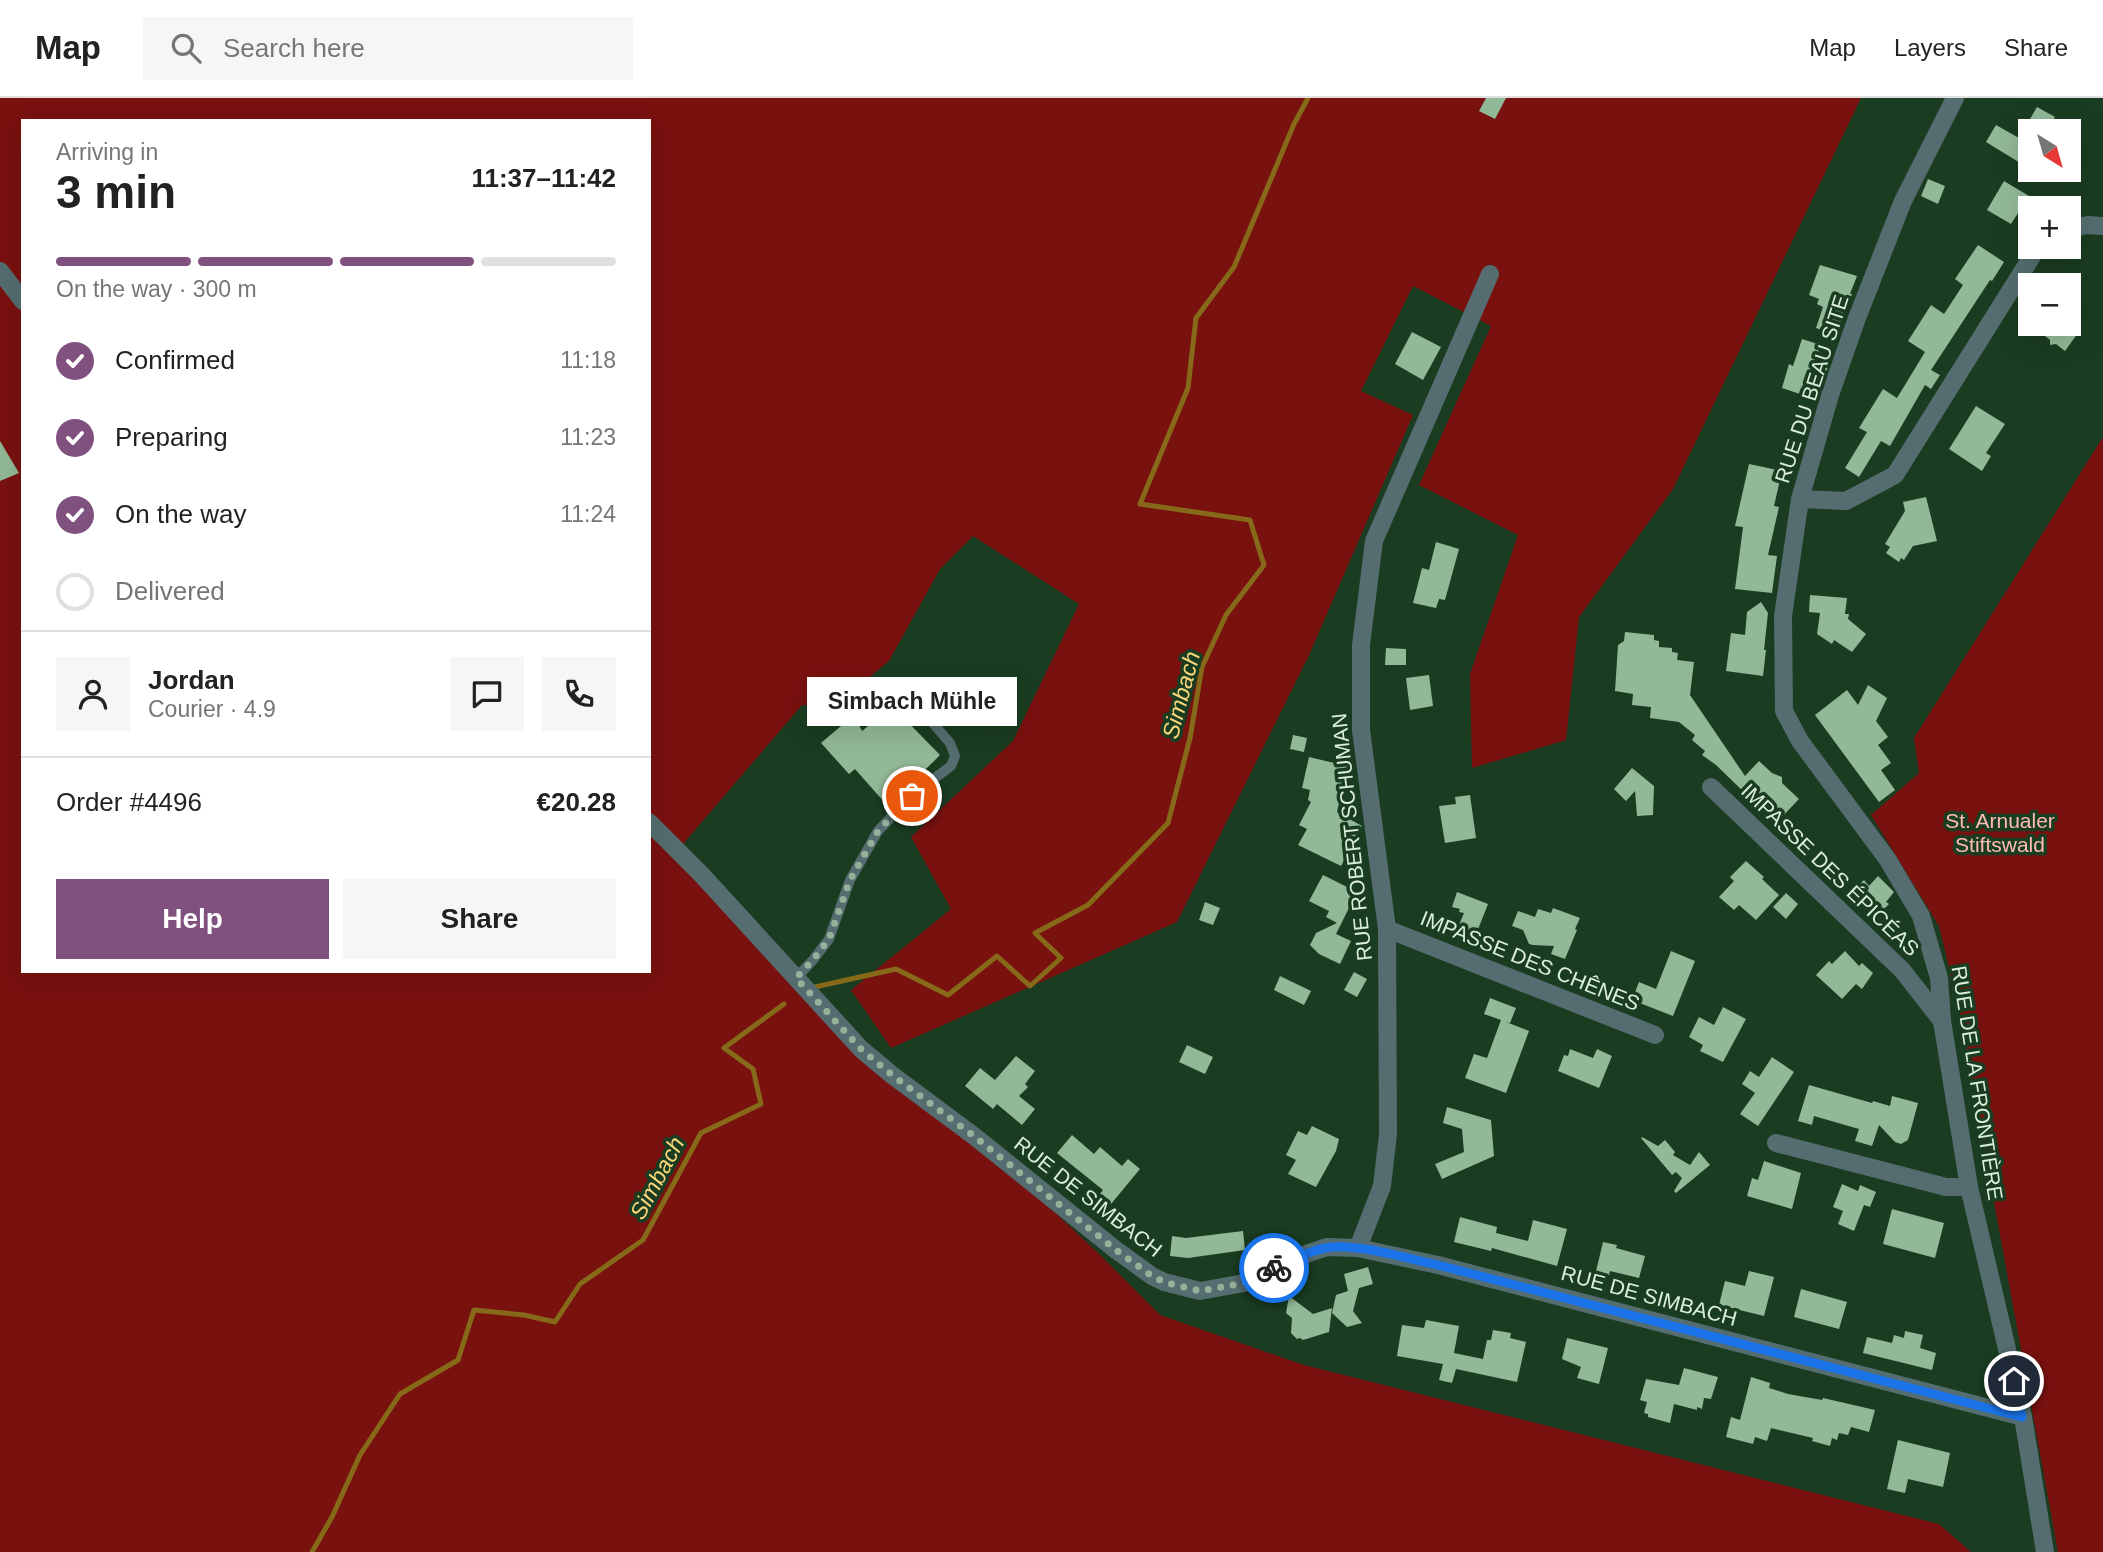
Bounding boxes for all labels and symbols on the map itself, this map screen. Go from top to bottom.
north arrow [2018,119,2081,182]
street label: RUE DU BEAU SITE [1770,292,1853,486]
water label: Simbach [1157,648,1205,742]
callout: Simbach Mühle [807,677,1017,726]
street label: RUE ROBERT SCHUMAN [1327,712,1376,962]
pin [882,766,942,826]
street label: IMPASSE DES ÉPICÉAS [1737,779,1924,960]
park label: St. Arnualer Stiftswald [1945,809,2055,856]
street label: IMPASSE DES CHÊNES [1417,906,1643,1015]
street label: RUE DE LA FRONTIÈRE [1948,964,2007,1202]
water label: Simbach [625,1132,689,1224]
street label: RUE DE SIMBACH [1010,1132,1167,1261]
courier [1239,1233,1309,1303]
street label: RUE DE SIMBACH [1559,1261,1739,1330]
pin [1984,1351,2044,1411]

